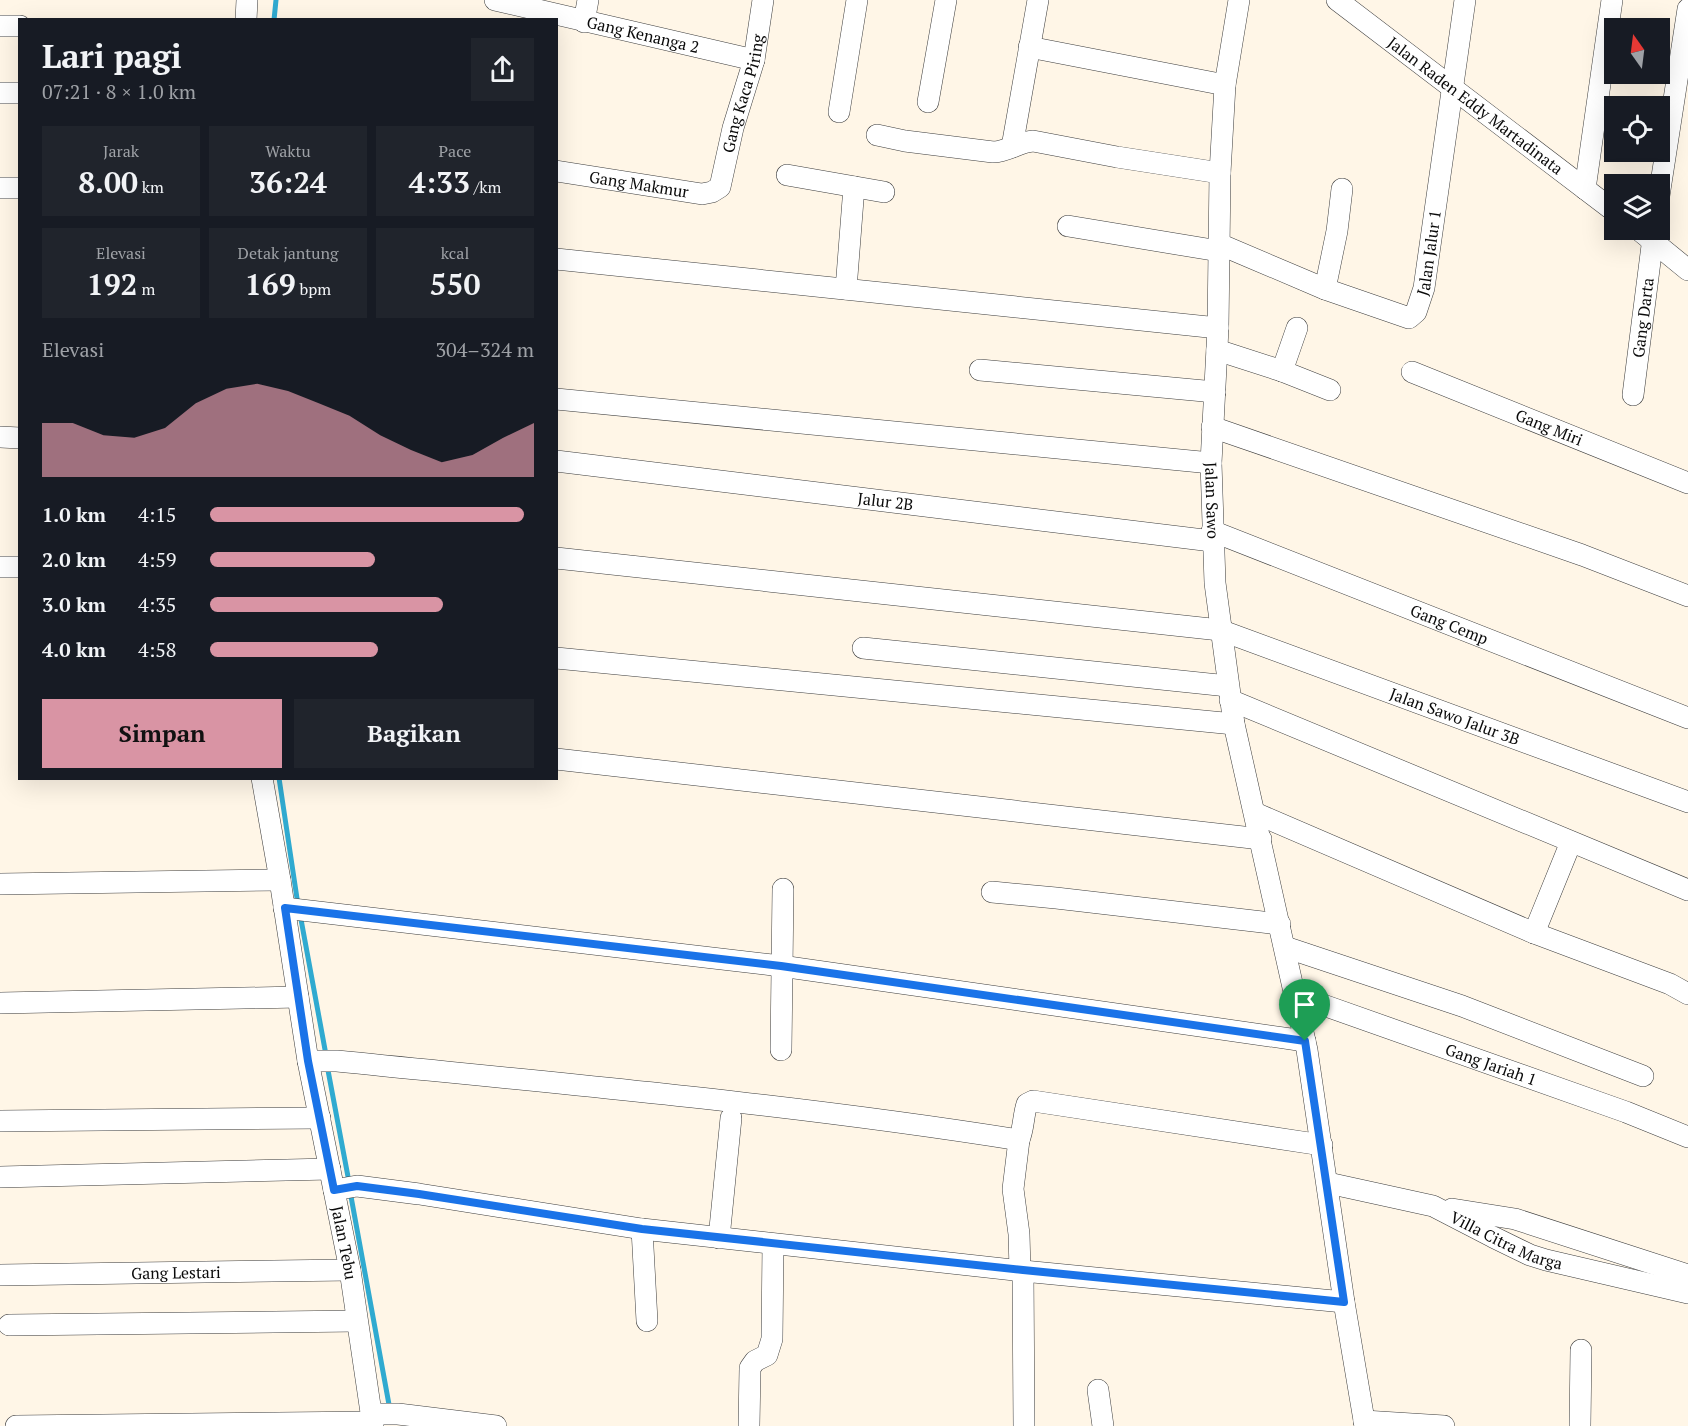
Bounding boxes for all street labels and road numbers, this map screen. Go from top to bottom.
street label: Gang Kenanga 2 [585,11,701,58]
street label: Gang Kaca Piring [717,32,769,155]
street label: Jalan Raden Eddy Martadinata [1383,32,1568,179]
street label: Gang Makmur [588,165,691,203]
street label: Jalan Jalur 1 [1411,209,1446,299]
street label: Gang Darta [1627,276,1659,359]
street label: Gang Miri [1512,404,1586,451]
street label: Jalan Sawo [1200,462,1225,539]
street label: Jalur 2B [856,487,915,515]
street label: Gang Cemp [1407,599,1491,649]
street label: Jalan Sawo Jalur 3B [1387,682,1523,750]
street label: Gang Jariah 1 [1442,1038,1540,1091]
street label: Jalan Tebu [326,1204,362,1281]
street label: Villa Citra Marga [1446,1206,1565,1274]
street label: Gang Lestari [131,1261,221,1284]

